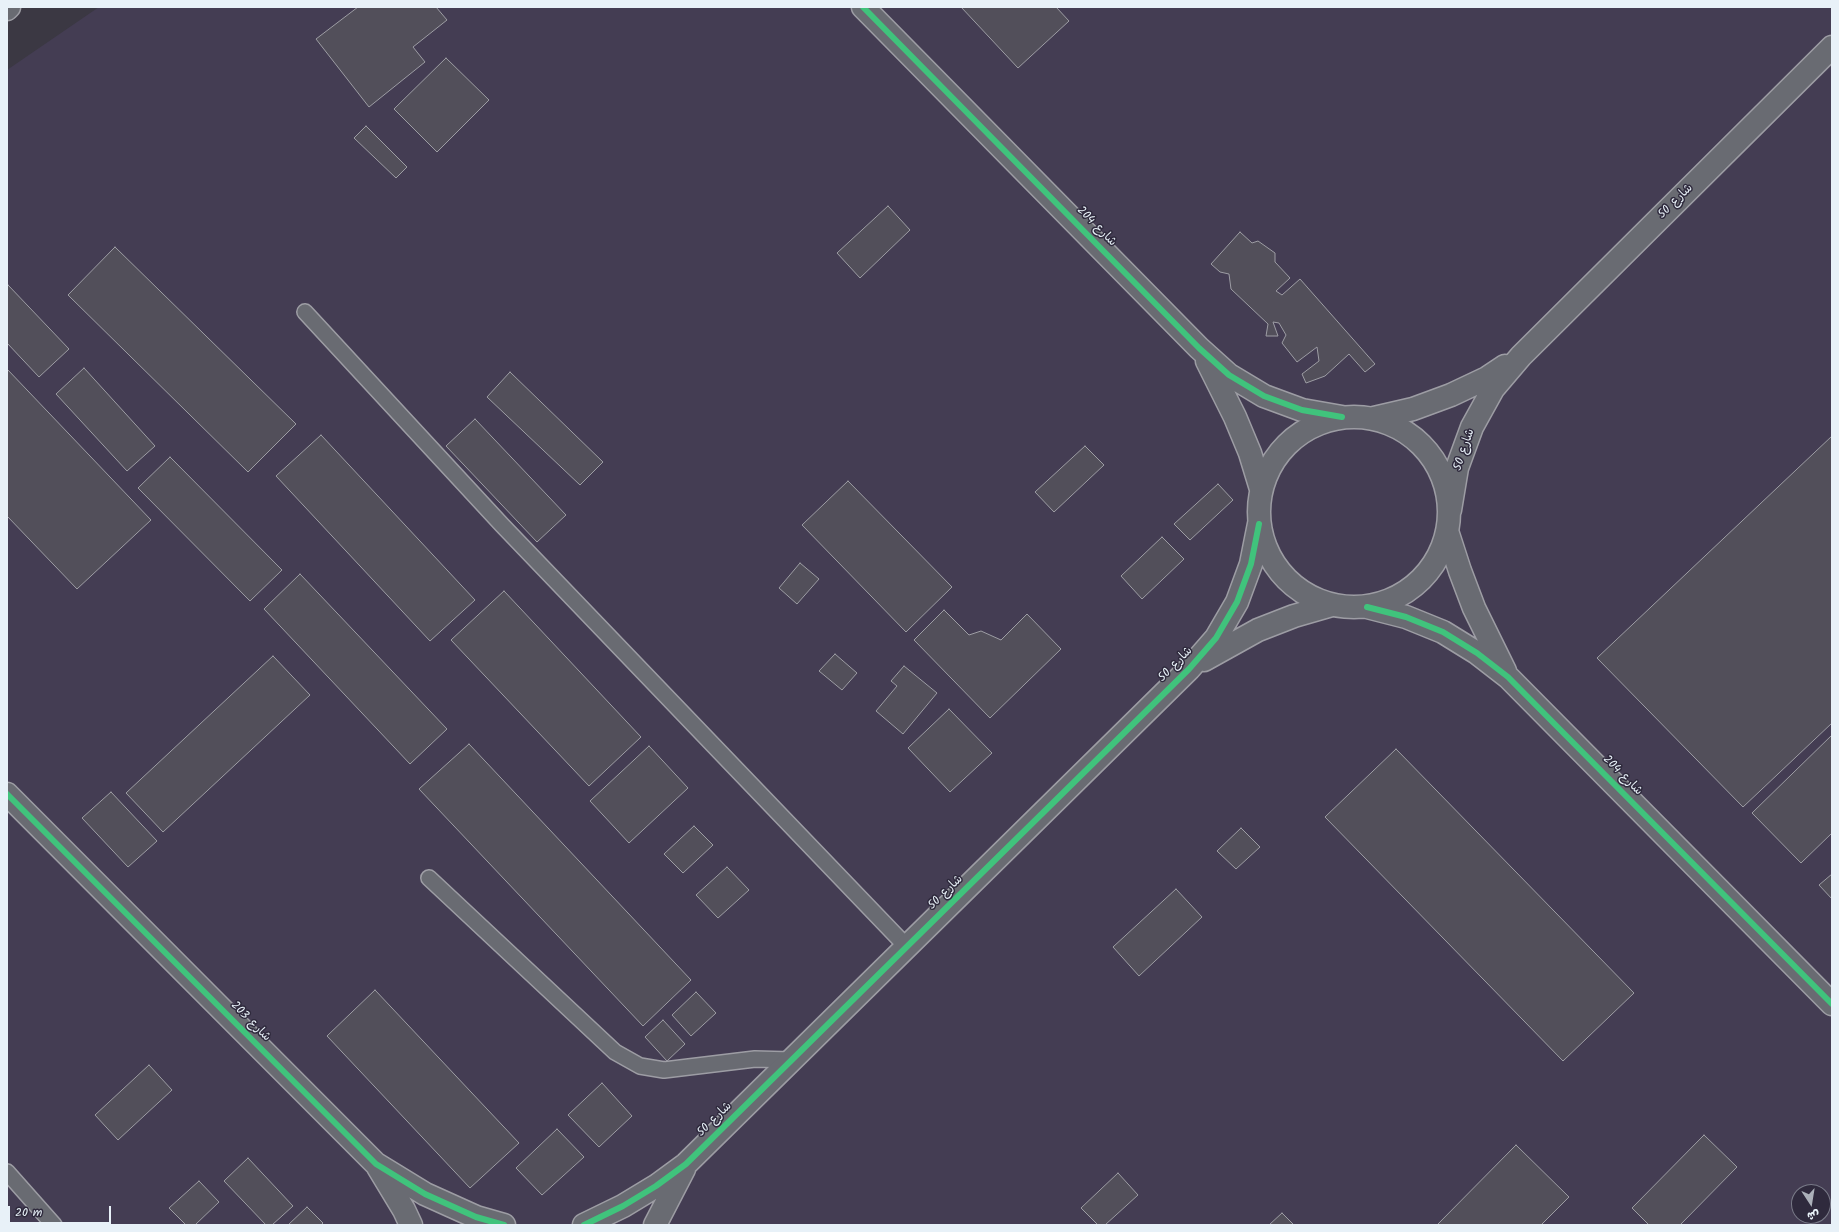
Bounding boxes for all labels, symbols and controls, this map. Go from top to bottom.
street label: شارع 50 [1656,182,1696,222]
street label: شارع 204 [1073,204,1119,250]
street label: شارع 50 [1451,427,1479,473]
street label: شارع 50 [1156,644,1196,686]
street label: شارع 204 [1599,753,1645,799]
street label: شارع 50 [926,873,966,913]
street label: شارع 203 [227,999,273,1045]
street label: شارع 50 [695,1100,735,1140]
north arrow [1791,1184,1831,1224]
scale bar [10,1198,113,1224]
text: 20 m [15,1203,42,1222]
text: ش [1806,1205,1821,1225]

